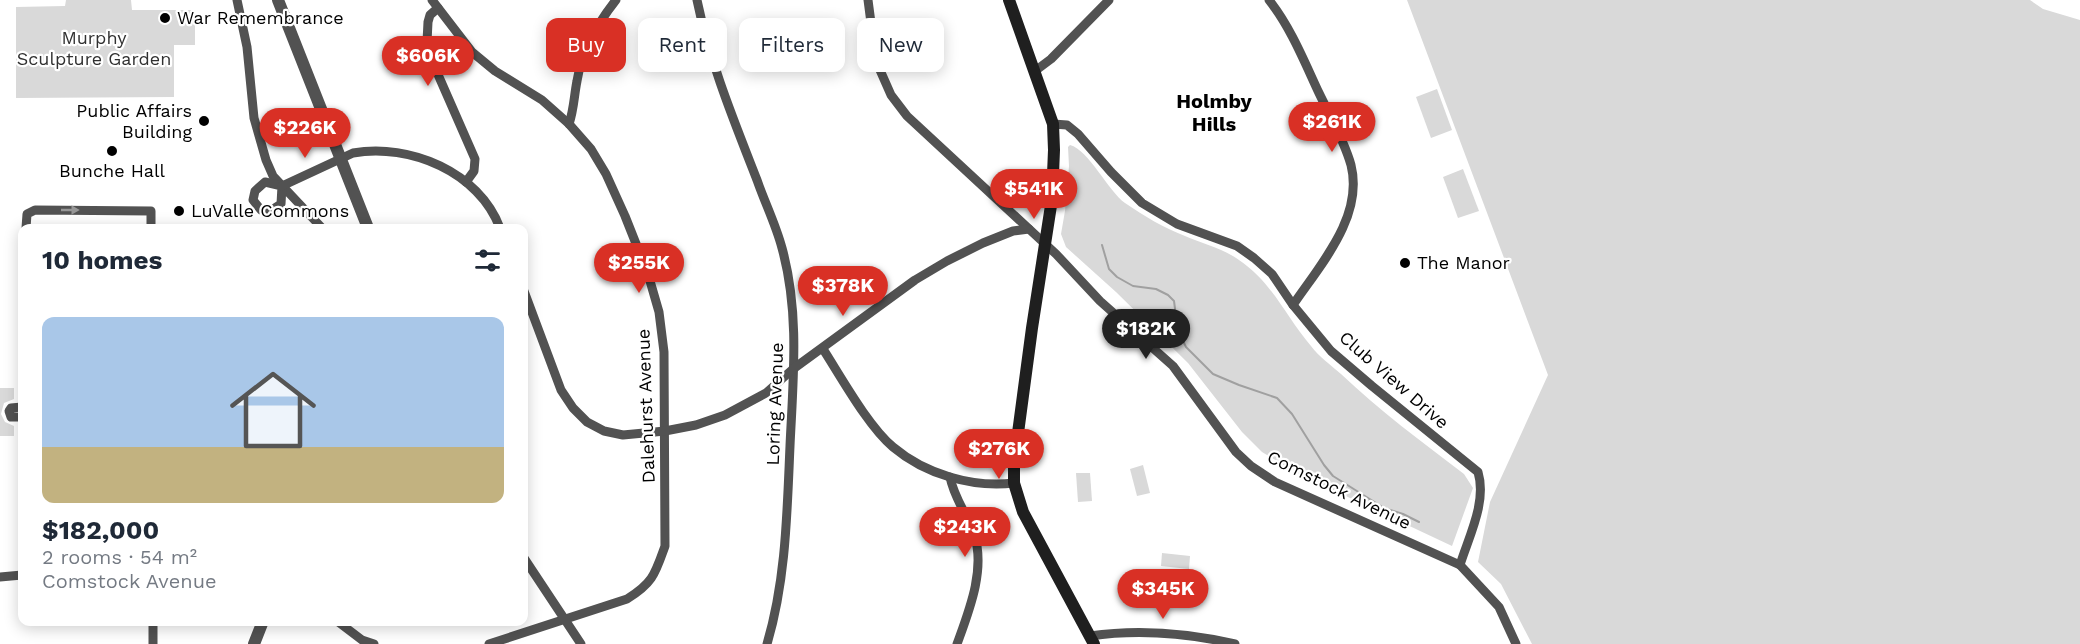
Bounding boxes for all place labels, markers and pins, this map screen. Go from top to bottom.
place label: War Remembrance [177,7,344,28]
marker: War Remembrance [158,11,172,25]
pin: $606K [386,36,470,87]
place label: Public Affairs Building [76,100,192,142]
pin: $261K [1290,102,1374,153]
pin: $226K [263,108,347,159]
marker: Public Affairs Building [197,114,211,128]
marker: Bunche Hall [105,144,119,158]
place label: Bunche Hall [59,160,166,181]
pin: $541K [992,169,1076,220]
place label: LuValle Commons [191,200,349,221]
marker: LuValle Commons [172,204,186,218]
pin: $255K [597,243,681,294]
place label: The Manor [1417,252,1510,273]
marker: The Manor [1398,256,1412,270]
pin: $378K [801,266,885,317]
pin: $182K [1104,309,1188,360]
pin: $276K [957,429,1041,480]
pin: $243K [923,507,1007,558]
pin: $345K [1121,569,1205,620]

